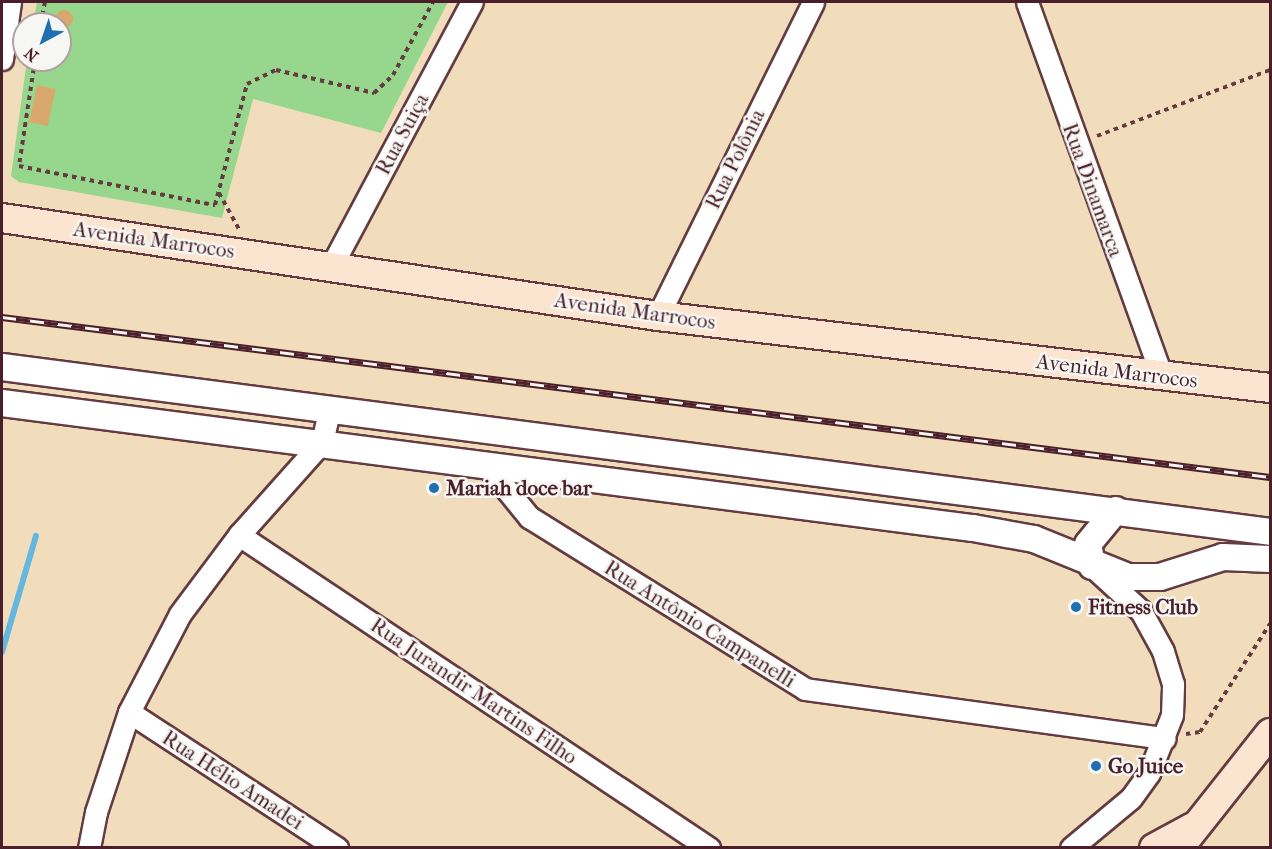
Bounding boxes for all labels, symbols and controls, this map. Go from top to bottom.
north arrow [12,12,72,72]
text: N [21,43,42,66]
street label: Rua Suiça [370,89,434,179]
street label: Rua Polônia [700,105,770,213]
street label: Rua Dinamarca [1057,120,1129,260]
street label: Avenida Marrocos [72,216,236,264]
street label: Avenida Marrocos [553,287,717,335]
street label: Avenida Marrocos [1035,349,1199,393]
place label: Mariah doce bar [446,475,592,501]
marker: Mariah doce bar [427,481,441,495]
street label: Rua Antônio Campanelli [600,555,800,693]
place label: Fitness Club [1088,594,1198,620]
marker: Fitness Club [1069,600,1083,614]
street label: Rua Jurandir Martins Filho [366,612,582,770]
street label: Rua Hélio Amadei [158,725,308,835]
place label: Go Juice [1108,753,1183,779]
marker: Go Juice [1089,759,1103,773]

